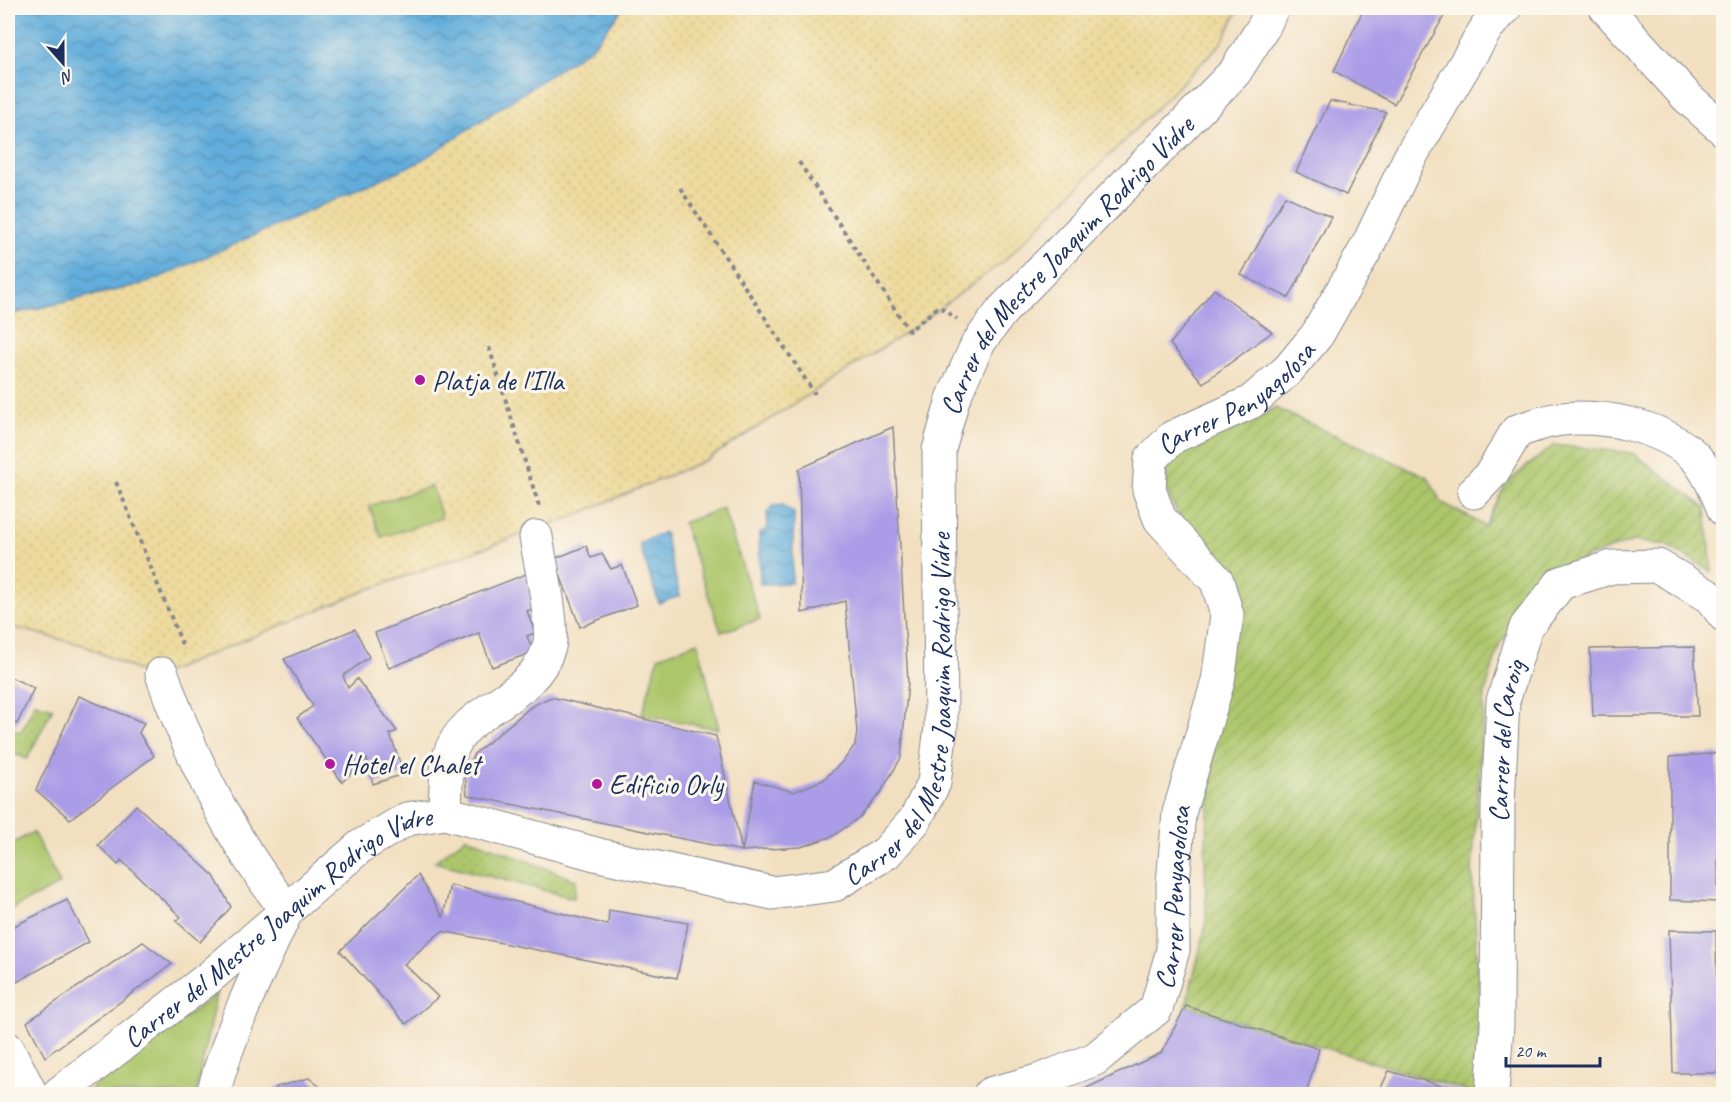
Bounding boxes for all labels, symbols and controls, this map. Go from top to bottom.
north arrow [33,33,93,93]
text: N [57,65,76,88]
street label: Carrer del Mestre Joaquim Rodrigo Vidre [933,107,1202,419]
street label: Carrer Penyagolosa [1148,333,1324,462]
place label: Platja de l'Illa [432,363,565,398]
marker: Platja de l'Illa [413,373,427,387]
street label: Carrer del Mestre Joaquim Rodrigo Vidre [837,531,959,893]
street label: Carrer del Caroig [1481,654,1533,822]
place label: Hotel el Chalet [342,747,483,782]
marker: Hotel el Chalet [323,757,337,771]
place label: Edificio Orly [609,767,725,802]
marker: Edificio Orly [590,777,604,791]
street label: Carrer del Mestre Joaquim Rodrigo Vidre [116,798,436,1056]
street label: Carrer Penyagolosa [1146,799,1199,993]
scale bar [1506,1030,1600,1068]
text: 20 m [1515,1040,1548,1062]

